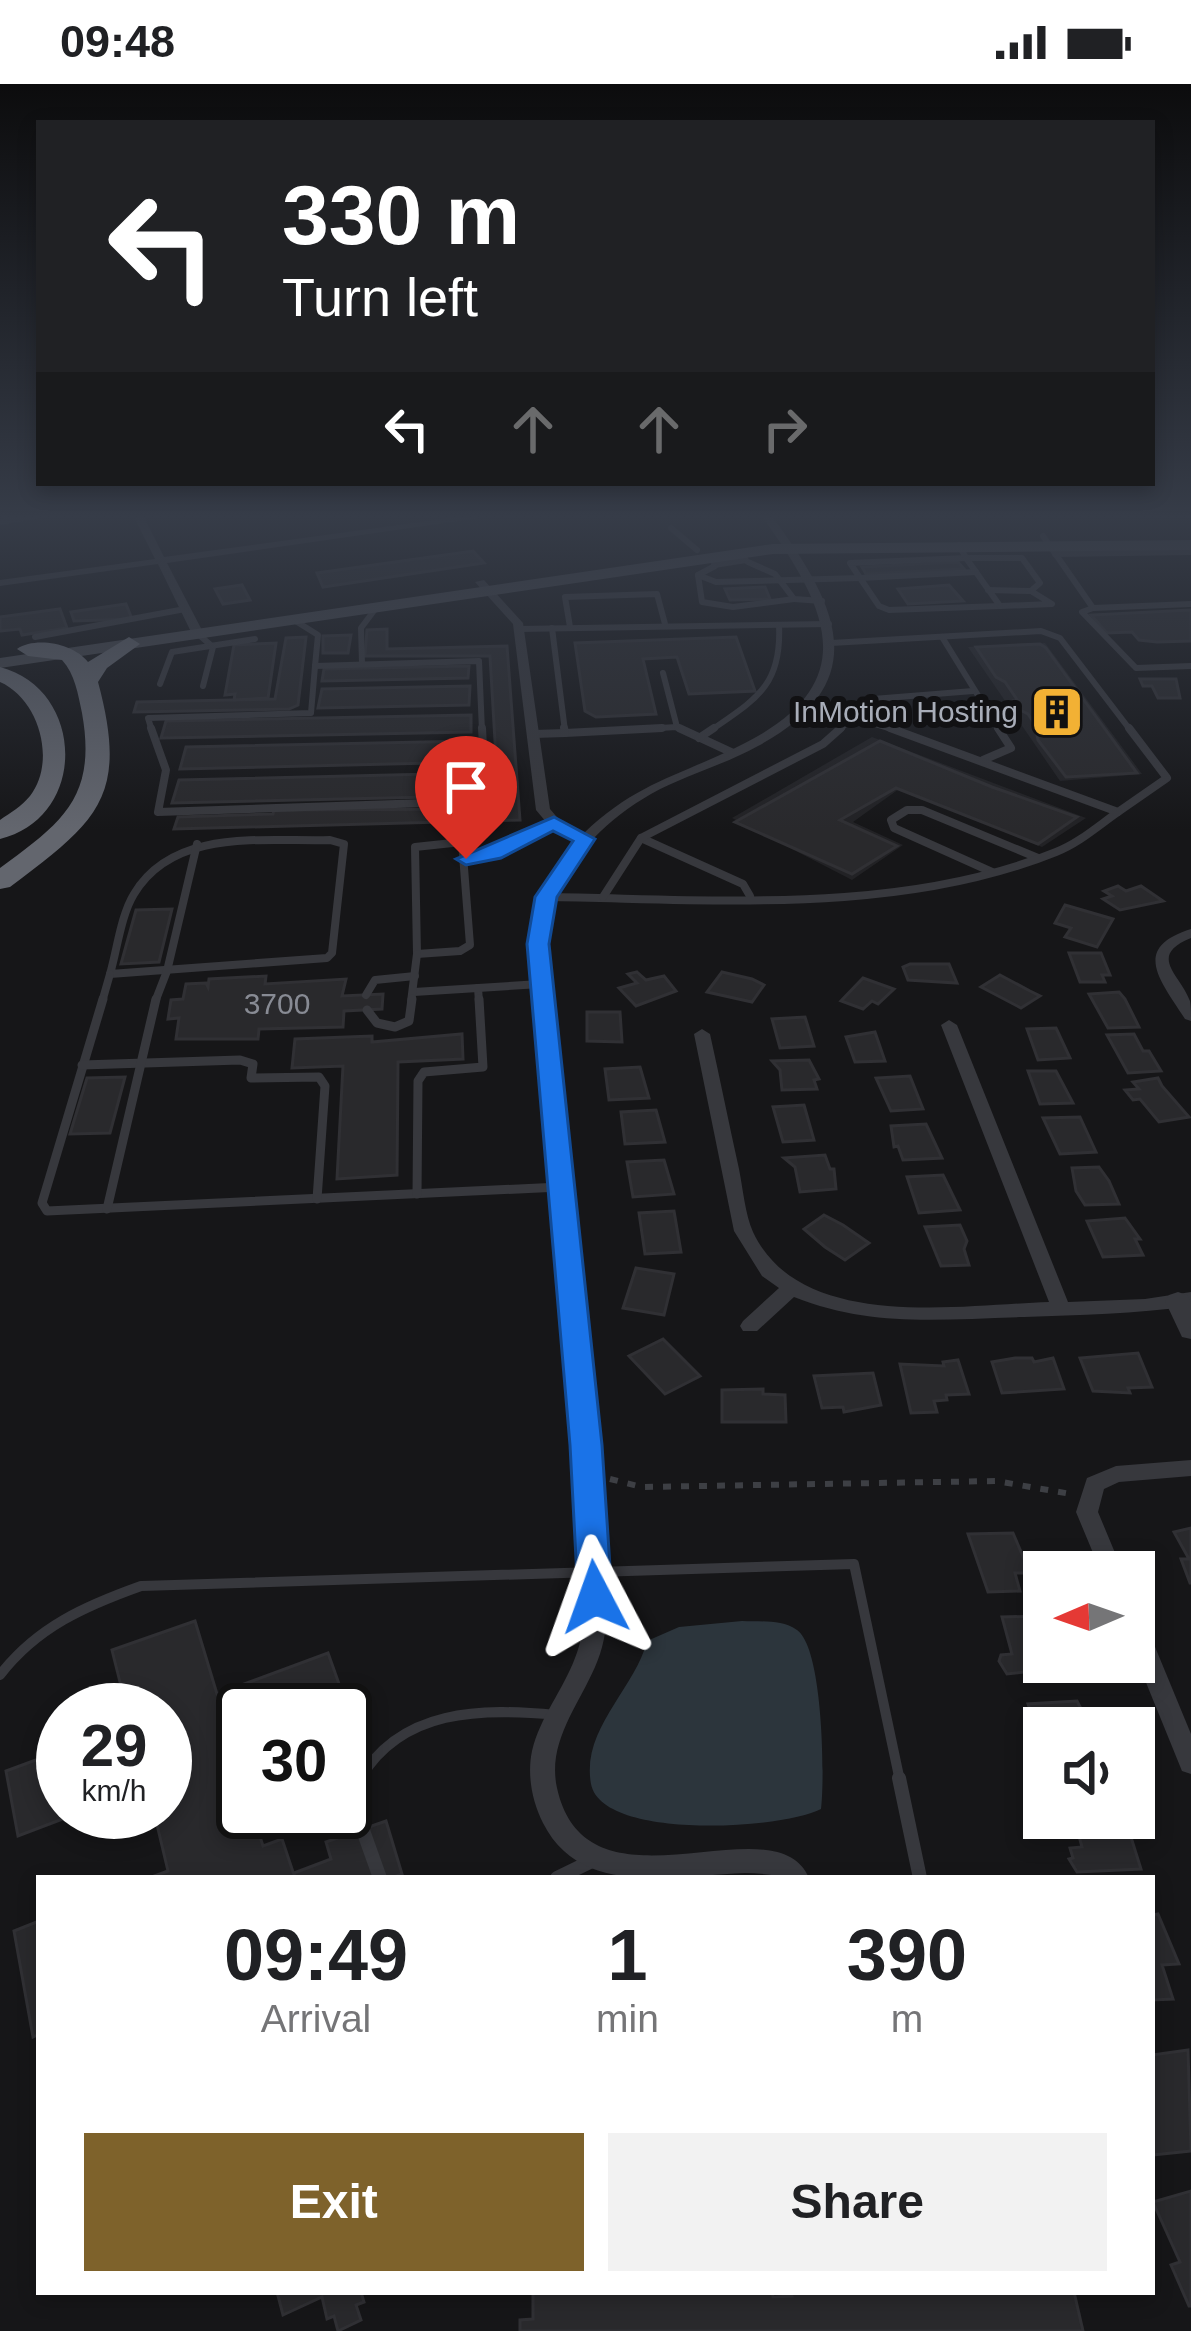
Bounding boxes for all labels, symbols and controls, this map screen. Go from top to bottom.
text: 09:48 [60,16,175,67]
icon: left [84,168,240,324]
text: 330 m [282,168,520,262]
text: Turn left [282,267,478,327]
icon: left [374,396,440,462]
icon: ahead [500,396,566,462]
icon: ahead [626,396,692,462]
icon: right [752,396,818,462]
building icon: InMotion Hosting [1029,684,1085,740]
place label: InMotion Hosting [793,695,1018,728]
pin [415,736,517,859]
icon: arrive [433,754,499,820]
house number: 3700 [244,987,310,1020]
position arrow [532,1534,658,1660]
north arrow [1023,1551,1155,1683]
map controls [1023,1551,1155,1839]
speed limit sign: 30 [216,1683,372,1839]
button: sound [1023,1707,1155,1839]
text: 29 [81,1712,147,1779]
text: km/h [81,1774,147,1807]
text: 09:49 [224,1915,408,1995]
text: 1 [607,1915,648,1995]
text: 390 [847,1915,967,1995]
text: Arrival [261,1997,371,2040]
text: min [596,1997,659,2040]
text: m [891,1997,923,2040]
button: Exit [84,2133,584,2271]
button: Share [608,2133,1107,2271]

